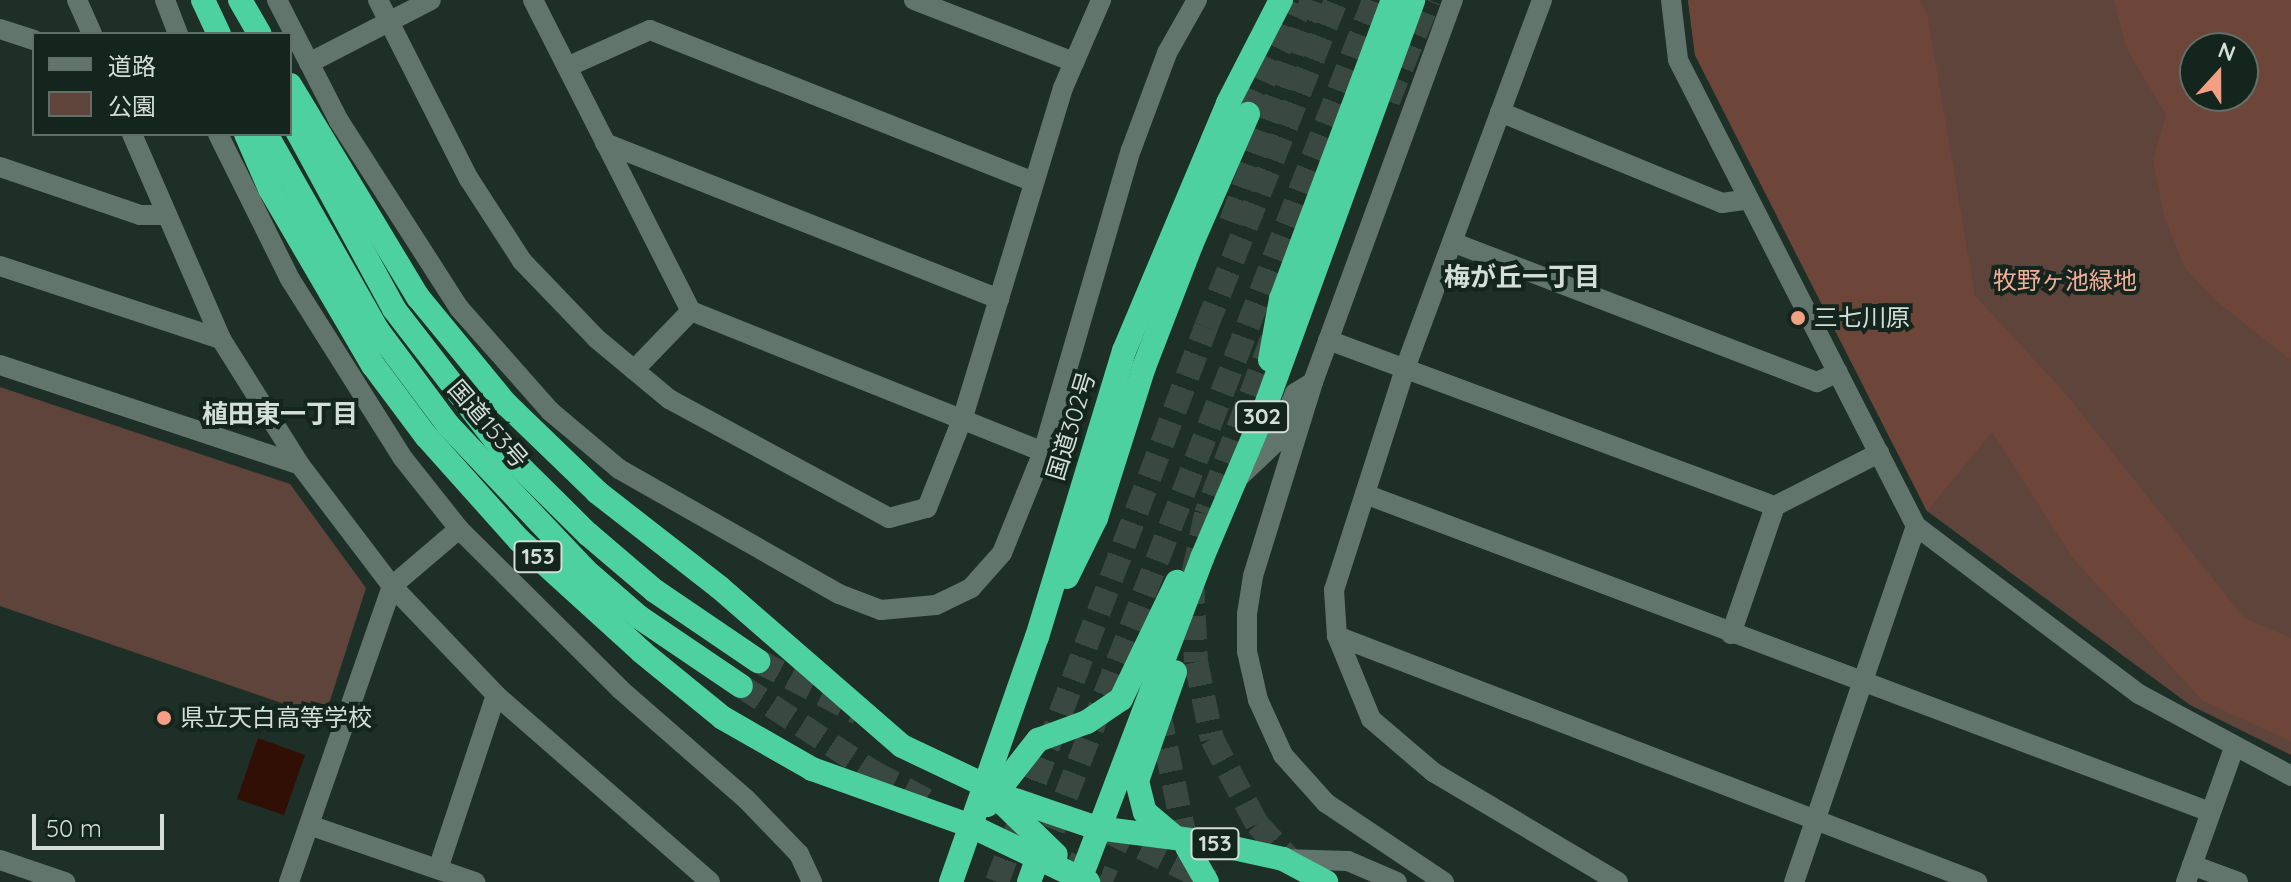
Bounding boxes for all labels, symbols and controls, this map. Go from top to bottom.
legend [32,32,292,136]
north arrow [2179,32,2259,112]
text: N [2214,35,2239,67]
text: 道路 [108,51,156,81]
text: 公園 [108,91,156,121]
district label: 梅が丘一丁目 [1444,261,1600,293]
park label: 牧野ヶ池緑地 [1993,267,2137,295]
place label: 三七川原 [1814,304,1910,332]
marker: 三七川原 [1789,309,1807,327]
street label: 国道302号 [1041,368,1101,484]
street label: 国道153号 [442,374,534,474]
district label: 植田東一丁目 [202,398,358,430]
road number: 302 [1234,399,1290,435]
road number: 153 [512,539,564,575]
place label: 県立天白高等学校 [180,704,372,732]
marker: 県立天白高等学校 [155,709,173,727]
scale bar [36,798,168,848]
text: 50 m [46,813,102,843]
road number: 153 [1189,826,1241,862]

